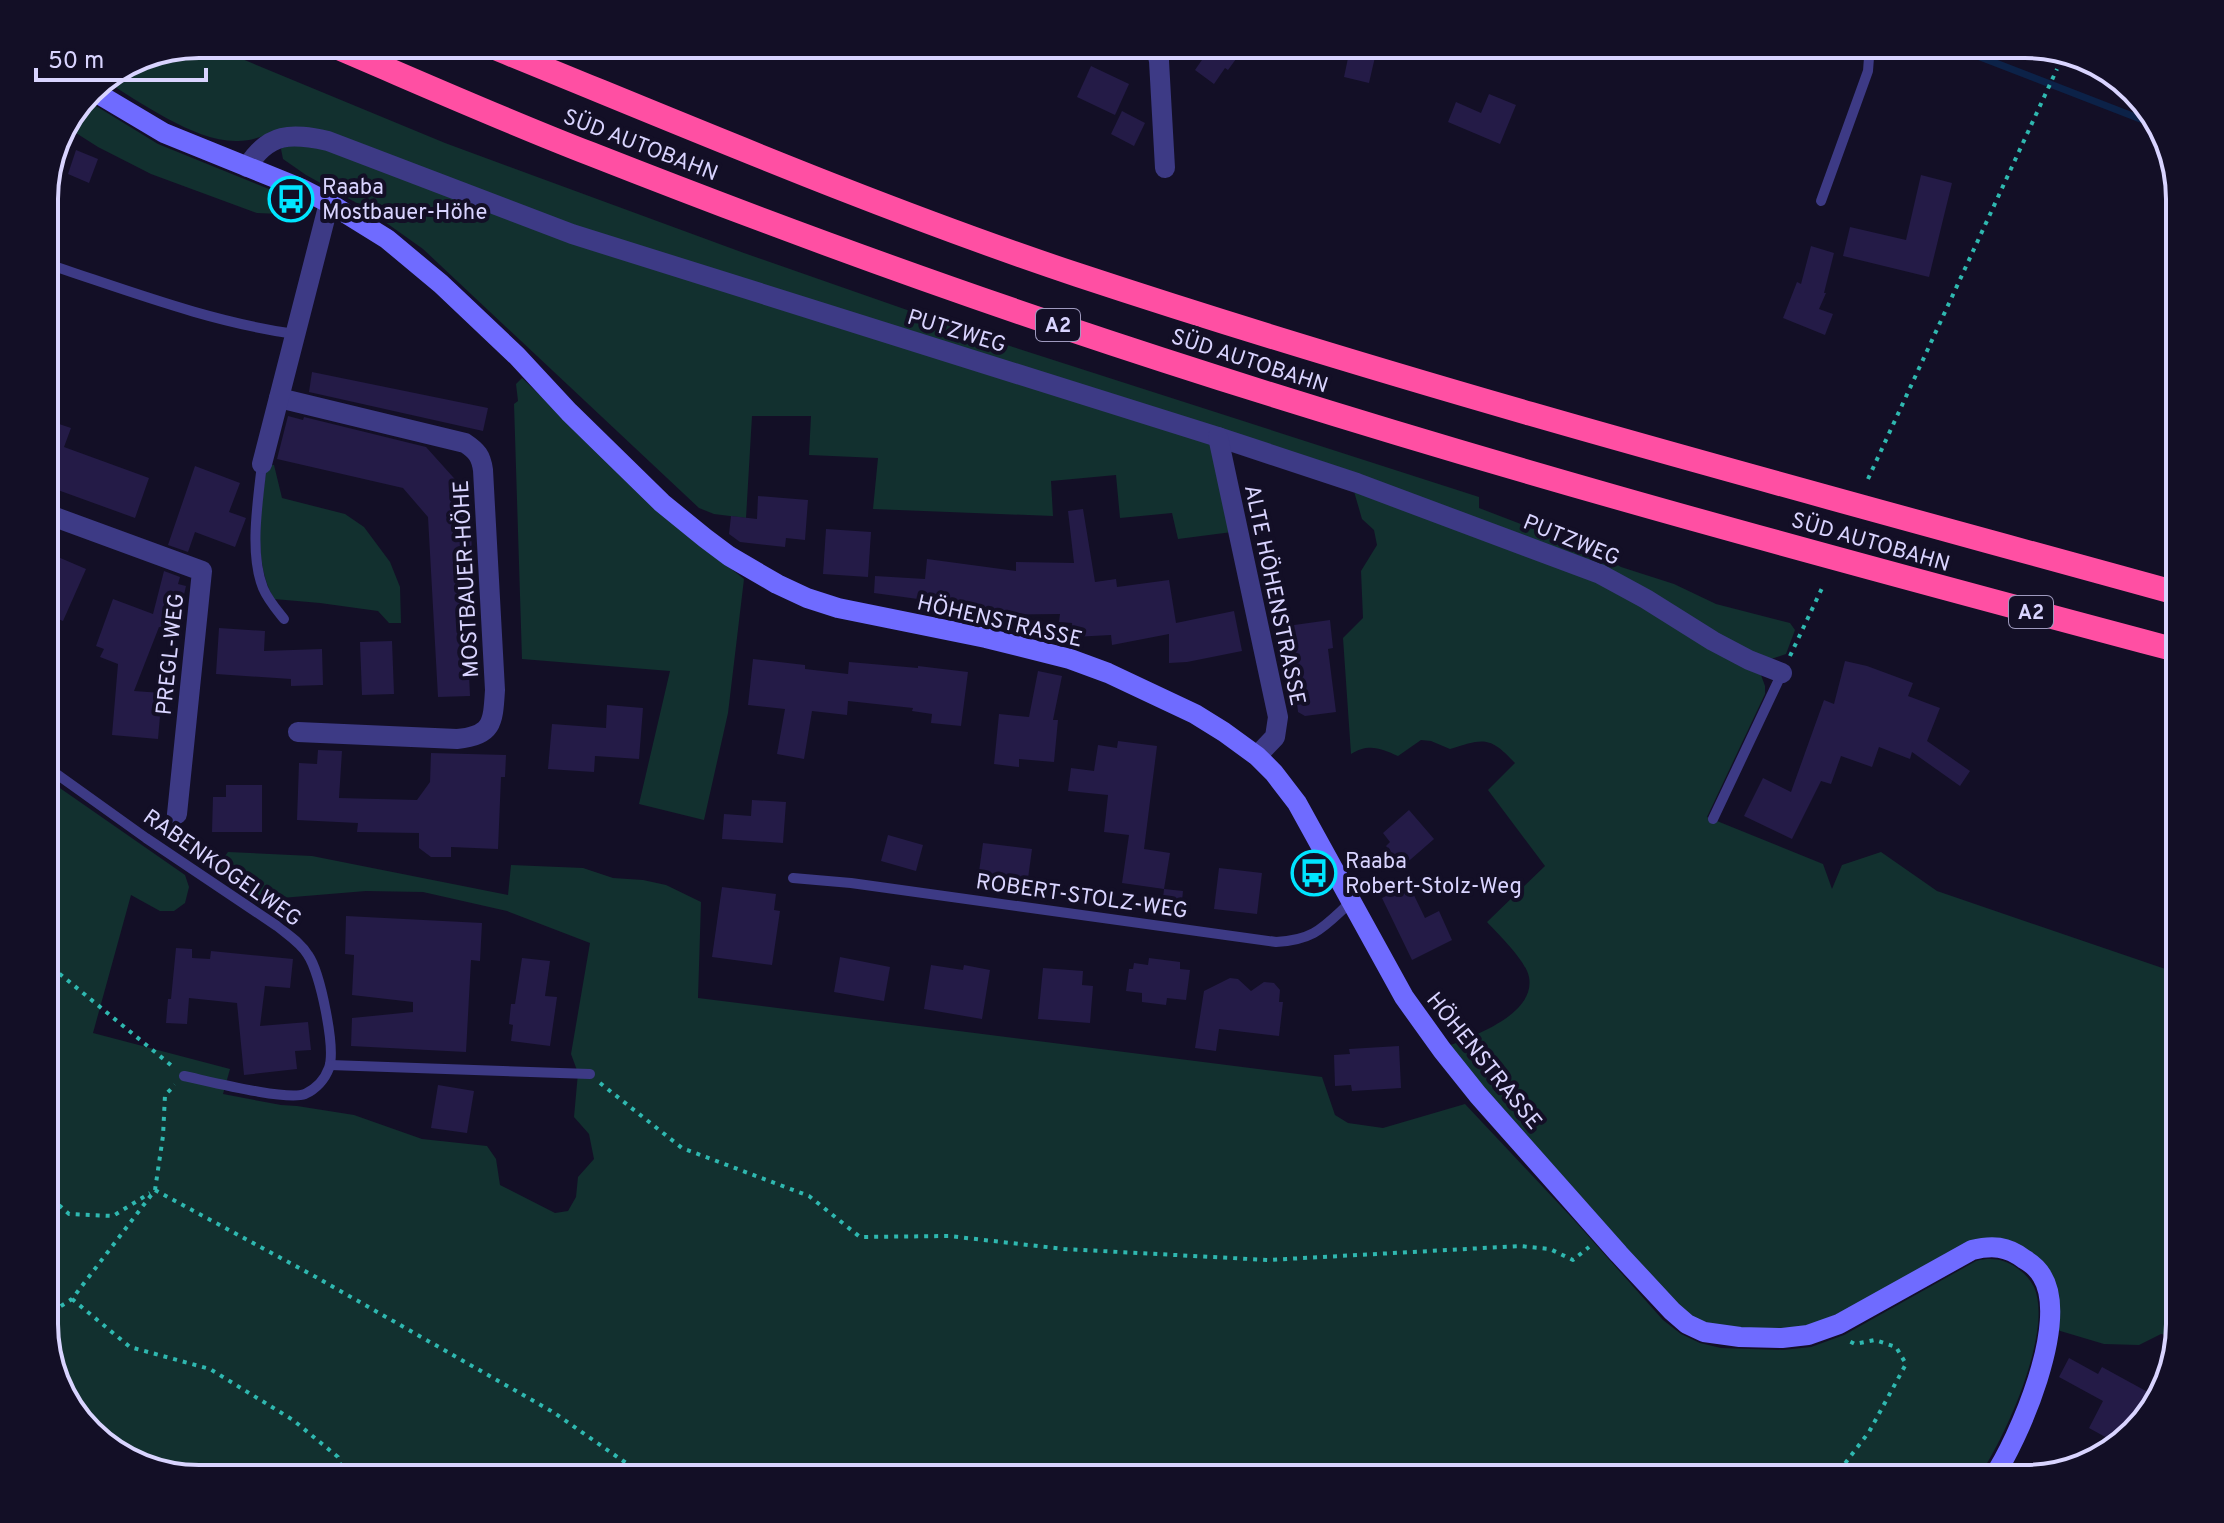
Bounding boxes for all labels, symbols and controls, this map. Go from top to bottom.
scale bar [36,32,206,82]
text: 50 m [48,47,104,77]
street label: SÜD AUTOBAHN [559,103,722,188]
bus stop icon: Raaba Mostbauer-Höhe [267,175,315,223]
place label: Raaba Mostbauer-Höhe [322,175,487,227]
street label: PUTZWEG [904,305,1009,360]
road number: A2 [1036,309,1080,341]
street label: SÜD AUTOBAHN [1167,322,1332,401]
street label: MOSTBAUER-HÖHE [447,479,486,679]
street label: ALTE HÖHENSTRASSE [1237,482,1312,708]
street label: SÜD AUTOBAHN [1788,506,1953,579]
street label: PUTZWEG [1519,510,1623,573]
street label: HÖHENSTRASSE [914,588,1085,655]
street label: PREGL-WEG [152,592,191,717]
road number: A2 [2009,596,2053,628]
street label: RABENKOGELWEG [137,804,306,934]
bus stop icon: Raaba Robert-Stolz-Weg [1290,849,1338,897]
place label: Raaba Robert-Stolz-Weg [1345,849,1522,901]
street label: ROBERT-STOLZ-WEG [974,869,1189,926]
street label: HÖHENSTRASSE [1419,986,1548,1136]

